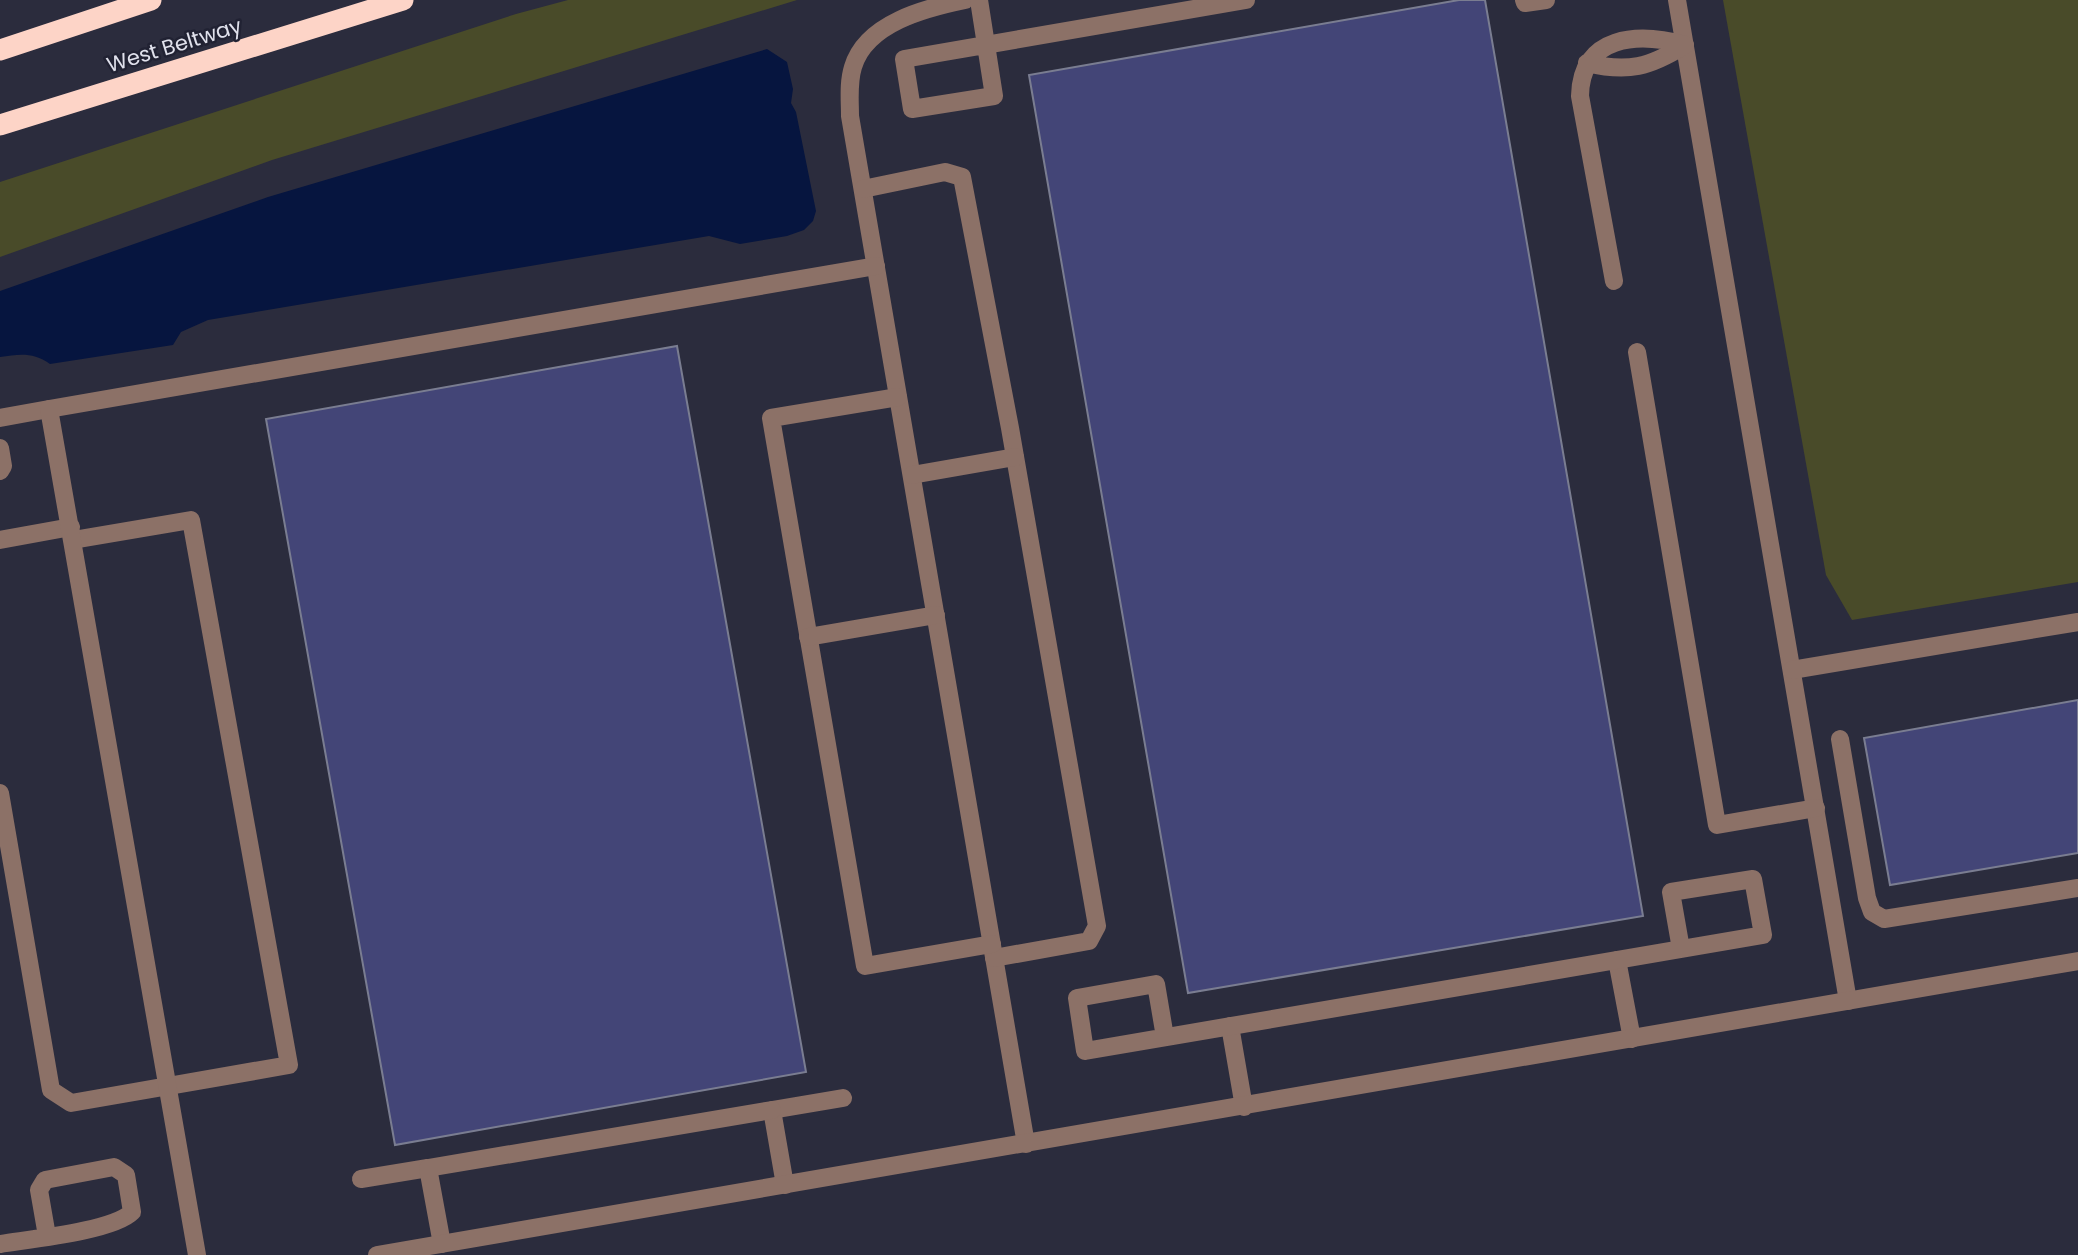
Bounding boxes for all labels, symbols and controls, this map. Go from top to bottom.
street label: West Beltway [103,11,245,79]

